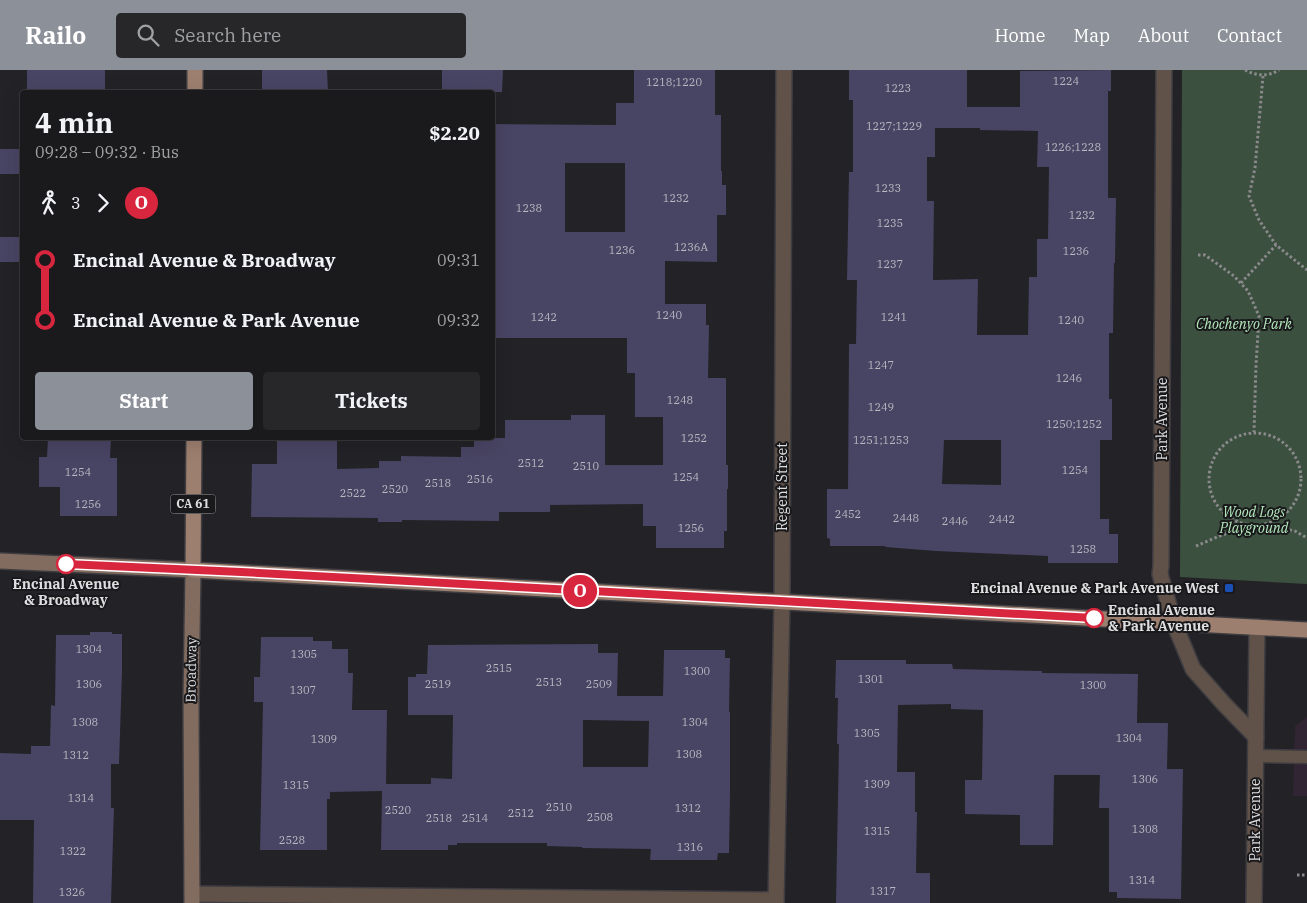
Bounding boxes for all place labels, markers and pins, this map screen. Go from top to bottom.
marker: Encinal Avenue & Broadway [56,554,76,574]
place label: Encinal Avenue & Broadway [13,575,120,609]
place label: Encinal Avenue & Park Avenue West [970,579,1219,597]
marker: Encinal Avenue & Park Avenue West [1223,582,1235,594]
place label: Encinal Avenue & Park Avenue [1108,601,1215,635]
marker: Encinal Avenue & Park Avenue [1084,608,1104,628]

